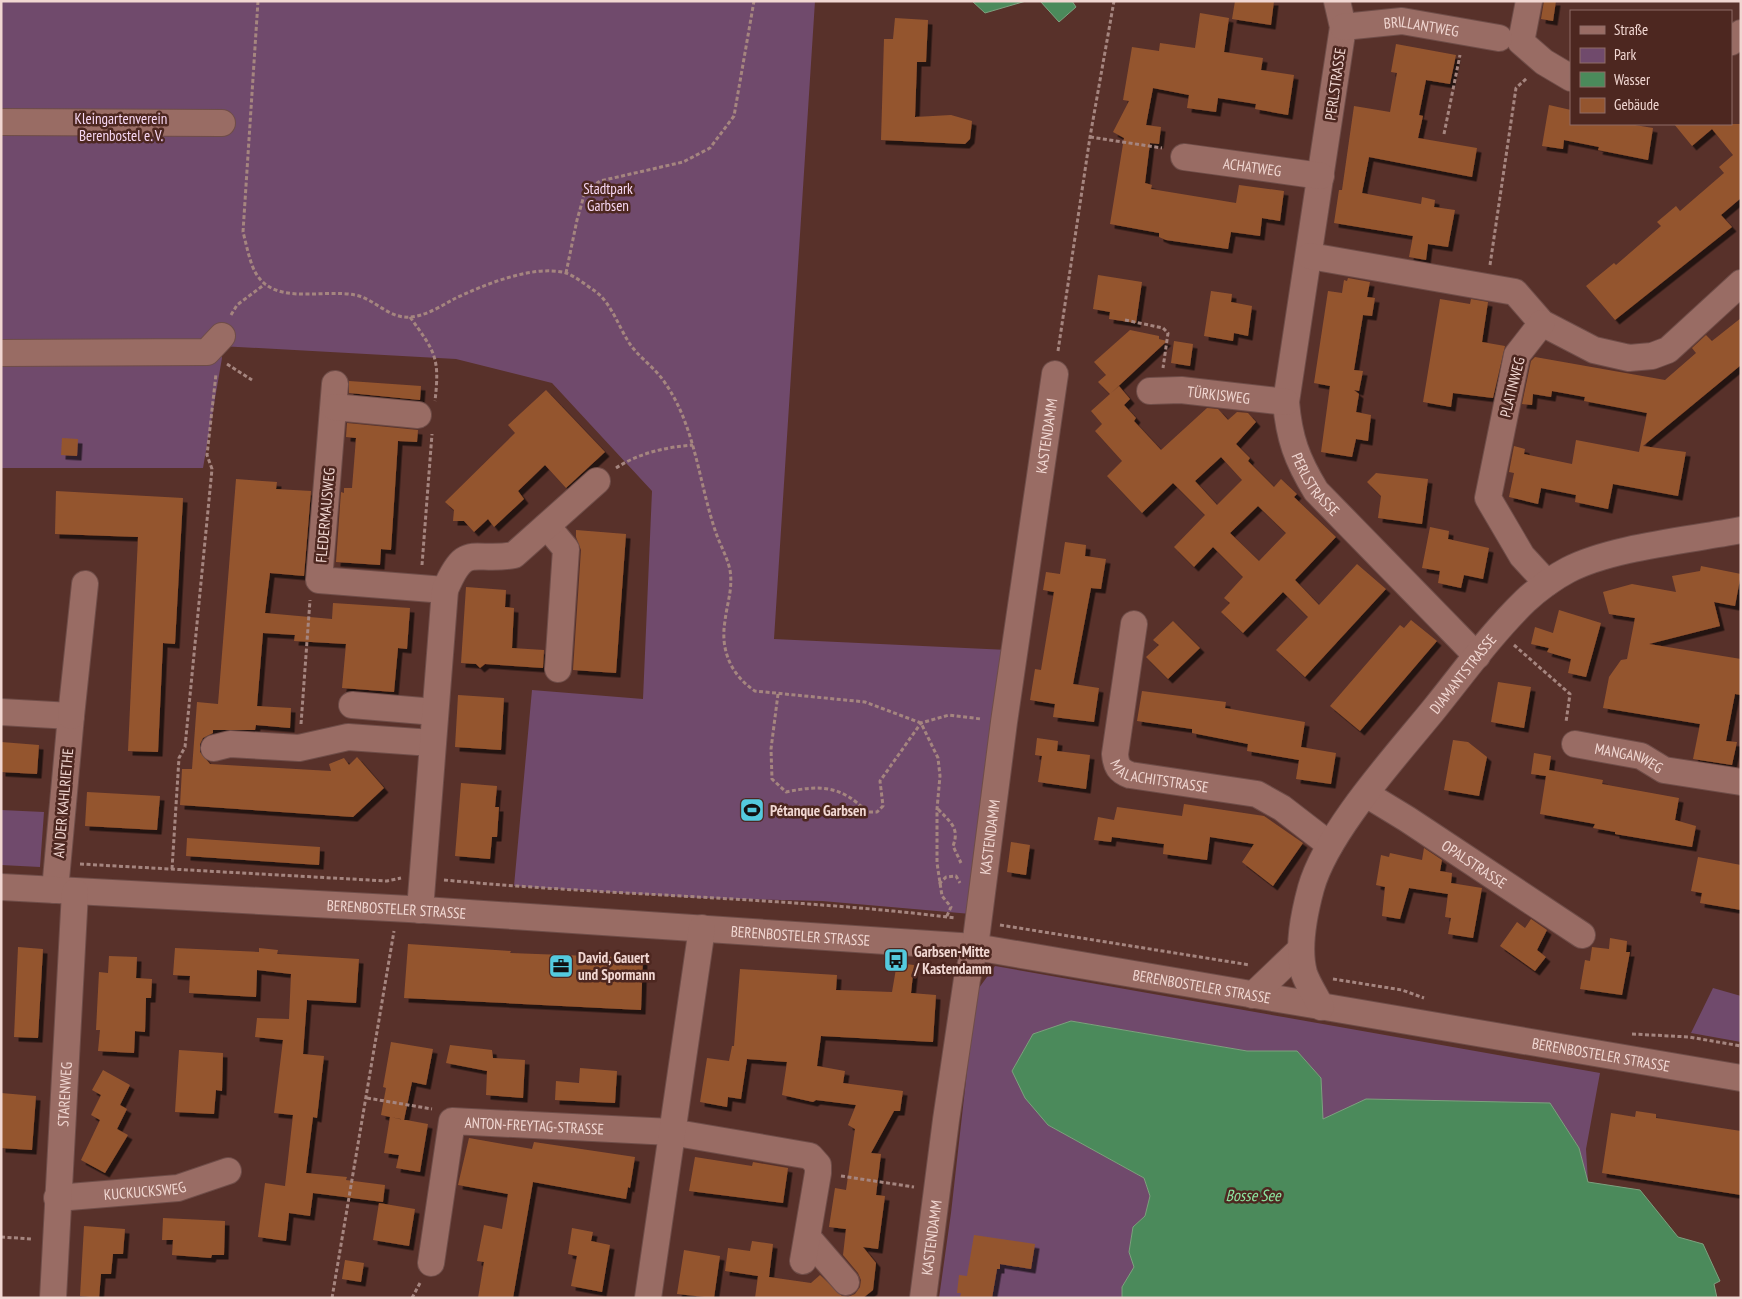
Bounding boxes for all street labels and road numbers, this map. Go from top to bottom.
street label: BRILLANTWEG [1383,12,1460,40]
street label: PERLSTRASSE [1321,47,1349,121]
street label: ACHATWEG [1222,153,1283,180]
street label: PLATINWEG [1495,355,1529,419]
street label: TÜRKISWEG [1186,381,1251,407]
street label: KASTENDAMM [1031,397,1061,475]
street label: PERLSTRASSE [1288,450,1344,520]
street label: FLEDERMAUSWEG [311,467,339,563]
street label: DIAMANTSTRASSE [1425,630,1500,717]
street label: MANGANWEG [1593,738,1667,777]
street label: AN DER KAHLRIETHE [49,748,77,858]
street label: MALACHITSTRASSE [1107,757,1210,796]
street label: KASTENDAMM [975,798,1003,876]
street label: OPALSTRASSE [1438,835,1511,892]
street label: BERENBOSTELER STRASSE [326,895,467,922]
street label: BERENBOSTELER STRASSE [730,921,871,949]
street label: BERENBOSTELER STRASSE [1131,965,1272,1007]
street label: BERENBOSTELER STRASSE [1531,1033,1671,1075]
street label: STARENWEG [53,1061,75,1127]
street label: ANTON-FREYTAG-STRASSE [464,1112,604,1138]
street label: KUCKUCKSWEG [103,1177,188,1204]
street label: KASTENDAMM [917,1199,945,1276]

